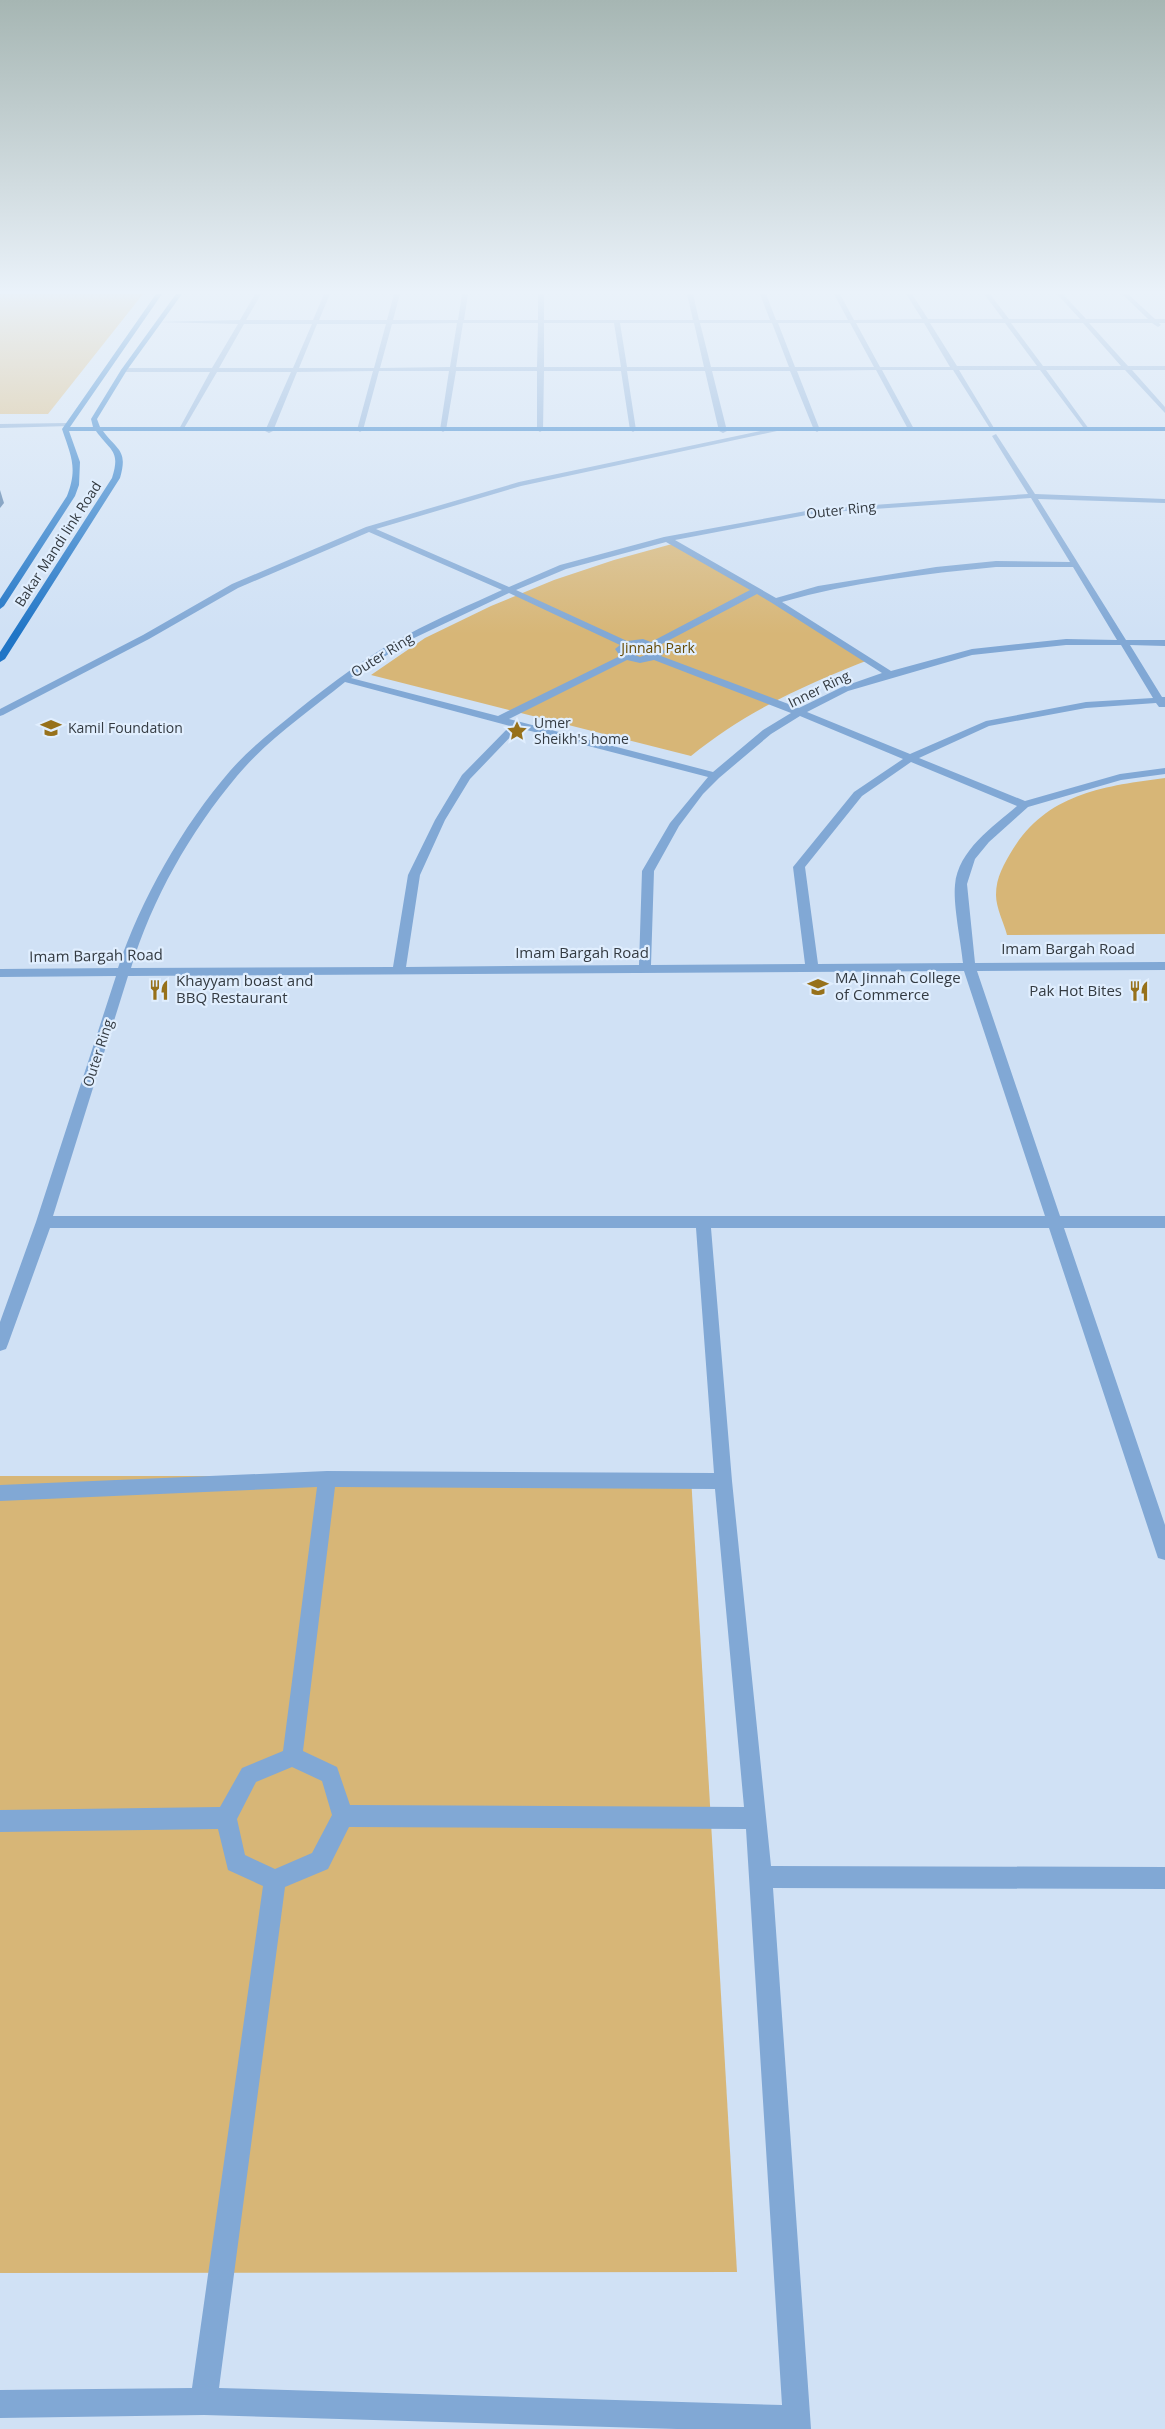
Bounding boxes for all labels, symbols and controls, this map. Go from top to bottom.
street label: Bakar Mandi link Road [10,477,105,610]
street label: Outer Ring [805,496,877,523]
street label: Outer Ring [347,628,417,681]
park label: Jinnah Park [619,638,696,657]
street label: Inner Ring [785,665,853,712]
place label: Umer Sheikh's home [534,713,629,748]
school or university icon: Kamil Foundation [39,716,63,740]
place label: Kamil Foundation [68,718,183,737]
place icon: Umer Sheikh's home [505,719,529,743]
street label: Imam Bargah Road [1001,938,1135,958]
street label: Imam Bargah Road [515,942,649,962]
street label: Imam Bargah Road [29,944,163,966]
place label: MA Jinnah College of Commerce [835,967,961,1004]
place label: Khayyam boast and BBQ Restaurant [176,970,314,1007]
school or university icon: MA Jinnah College of Commerce [806,975,830,999]
restaurant icon: Khayyam boast and BBQ Restaurant [147,978,171,1002]
restaurant icon: Pak Hot Bites [1127,979,1151,1003]
place label: Pak Hot Bites [1029,980,1122,1000]
street label: Outer Ring [78,1016,118,1089]

